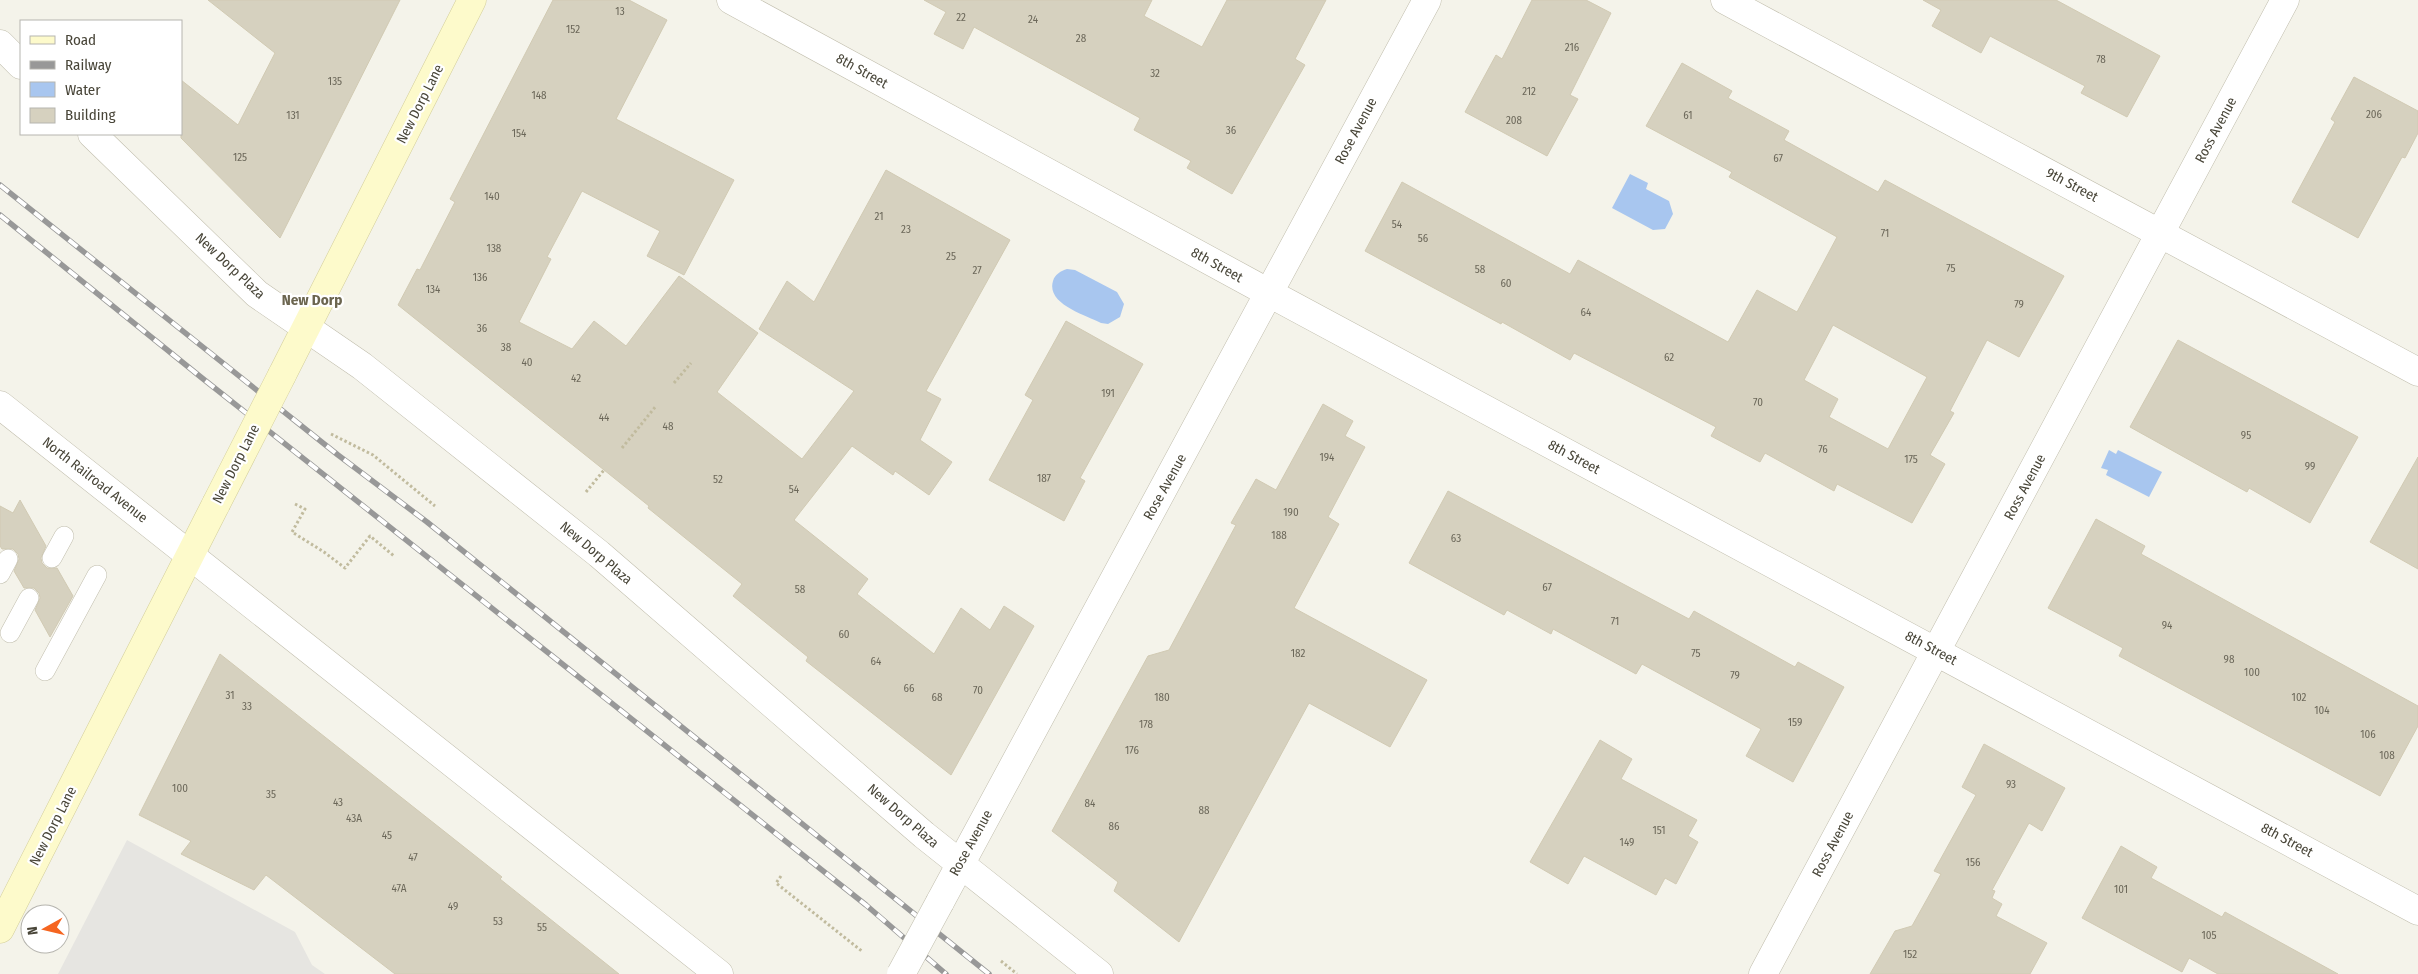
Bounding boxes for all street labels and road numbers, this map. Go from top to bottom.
street label: 8th Street [833,50,891,92]
street label: New Dorp Lane [393,62,447,146]
street label: Ross Avenue [2192,94,2240,166]
street label: Rose Avenue [1331,95,1381,167]
street label: 9th Street [2043,164,2101,206]
street label: New Dorp Plaza [192,229,268,303]
street label: 8th Street [1188,244,1246,286]
street label: New Dorp Lane [209,422,263,506]
street label: North Railroad Avenue [39,434,151,526]
street label: 8th Street [1545,436,1603,478]
street label: Rose Avenue [1140,451,1190,523]
street label: Ross Avenue [2001,451,2049,523]
street label: New Dorp Plaza [556,518,636,588]
street label: 8th Street [1902,627,1960,669]
street label: New Dorp Plaza [864,780,942,852]
street label: New Dorp Lane [26,784,80,868]
street label: Rose Avenue [946,807,996,879]
street label: Ross Avenue [1809,808,1857,880]
street label: 8th Street [2258,819,2316,861]

